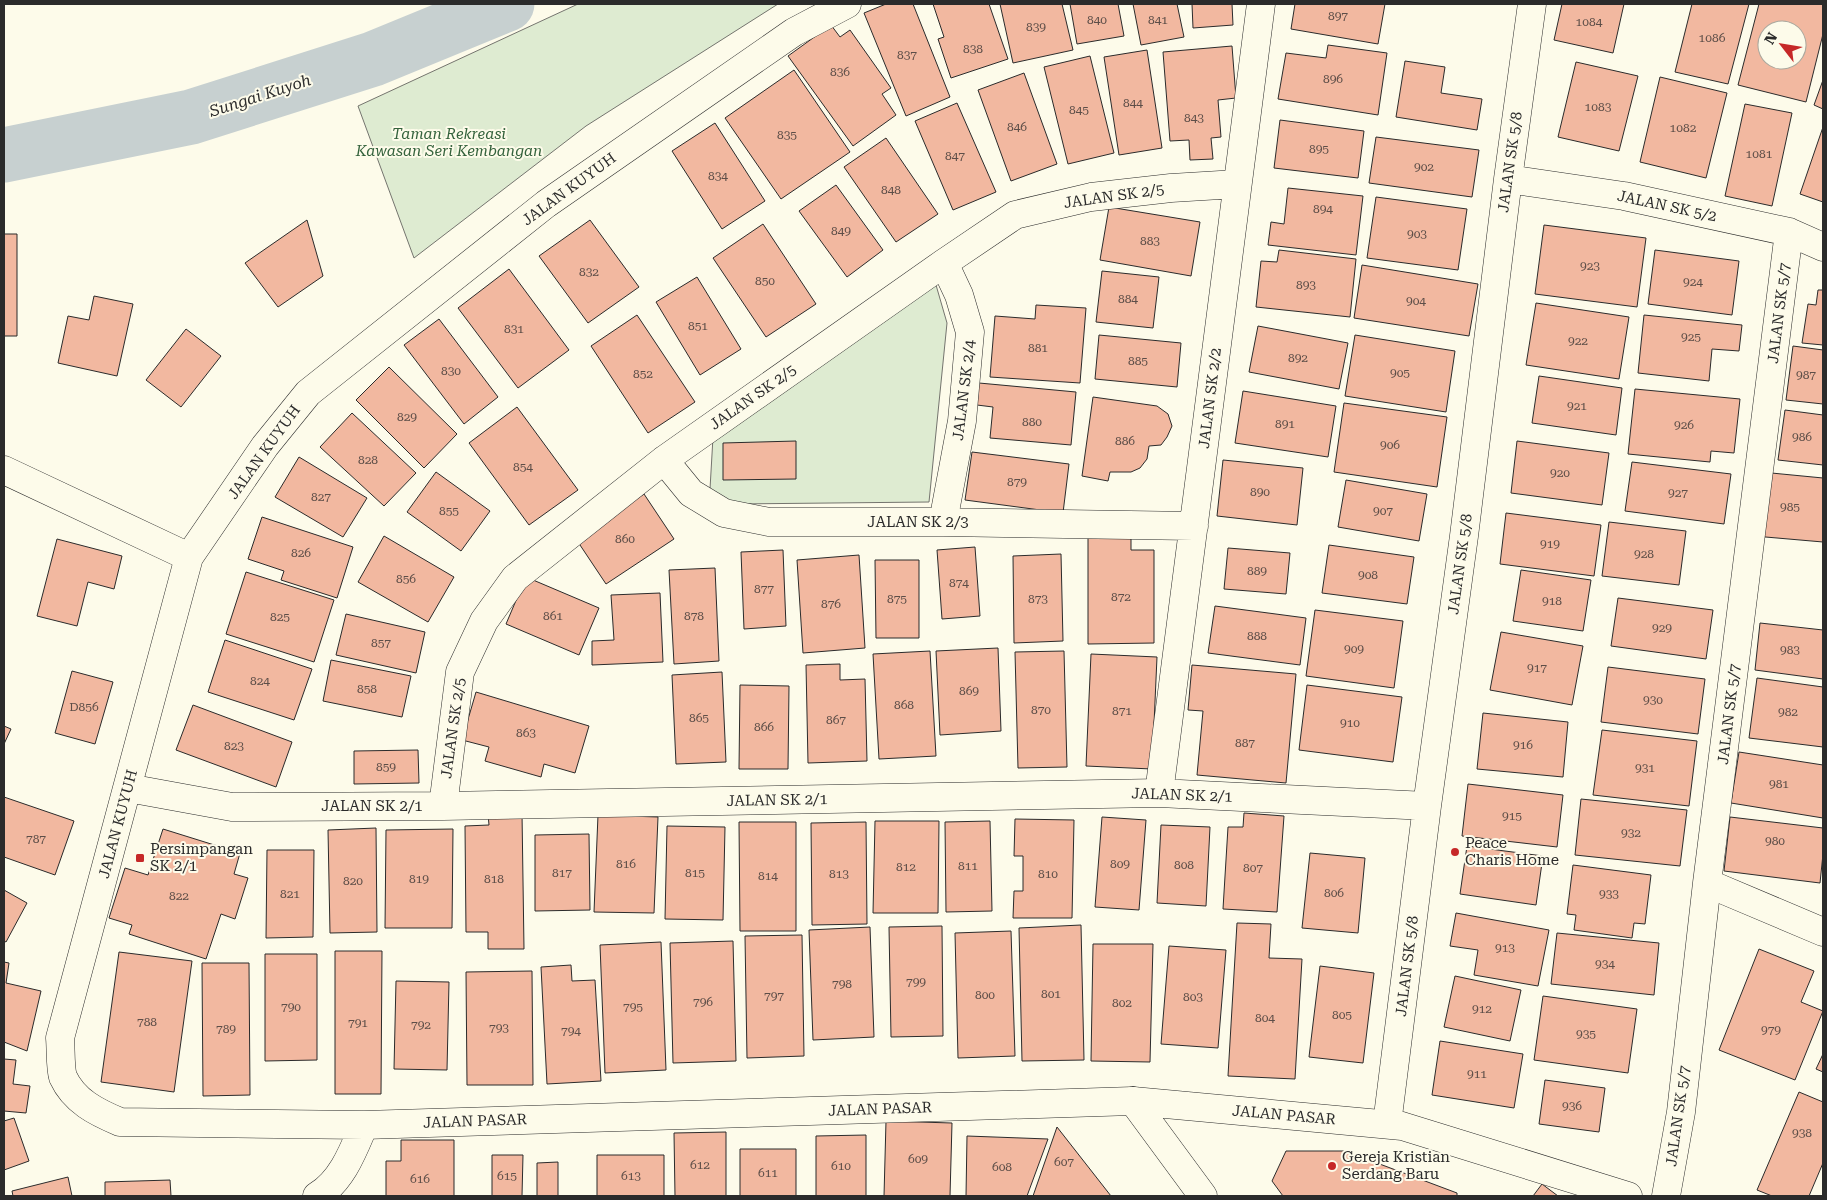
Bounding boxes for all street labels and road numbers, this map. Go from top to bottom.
street label: JALAN SK 5/8 [1494,111,1526,213]
street label: JALAN KUYUH [518,149,620,229]
street label: JALAN SK 2/5 [1063,180,1165,212]
street label: JALAN SK 5/2 [1616,187,1718,225]
street label: JALAN SK 5/7 [1764,262,1794,364]
street label: JALAN SK 2/4 [949,338,979,441]
street label: JALAN SK 2/2 [1195,347,1225,449]
street label: JALAN SK 2/5 [706,361,800,433]
street label: JALAN KUYUH [224,401,304,503]
street label: JALAN SK 2/3 [867,513,969,531]
street label: JALAN SK 5/8 [1444,513,1476,615]
street label: JALAN SK 5/7 [1714,663,1744,765]
street label: JALAN SK 2/5 [437,677,469,779]
street label: JALAN KUYUH [95,768,141,880]
street label: JALAN SK 2/1 [1131,784,1233,806]
street label: JALAN SK 2/1 [726,790,828,810]
street label: JALAN SK 2/1 [321,797,423,815]
street label: JALAN SK 5/8 [1392,915,1422,1017]
street label: JALAN SK 5/7 [1662,1065,1694,1167]
street label: JALAN PASAR [828,1098,933,1120]
street label: JALAN PASAR [1231,1101,1337,1129]
street label: JALAN PASAR [423,1110,528,1132]

